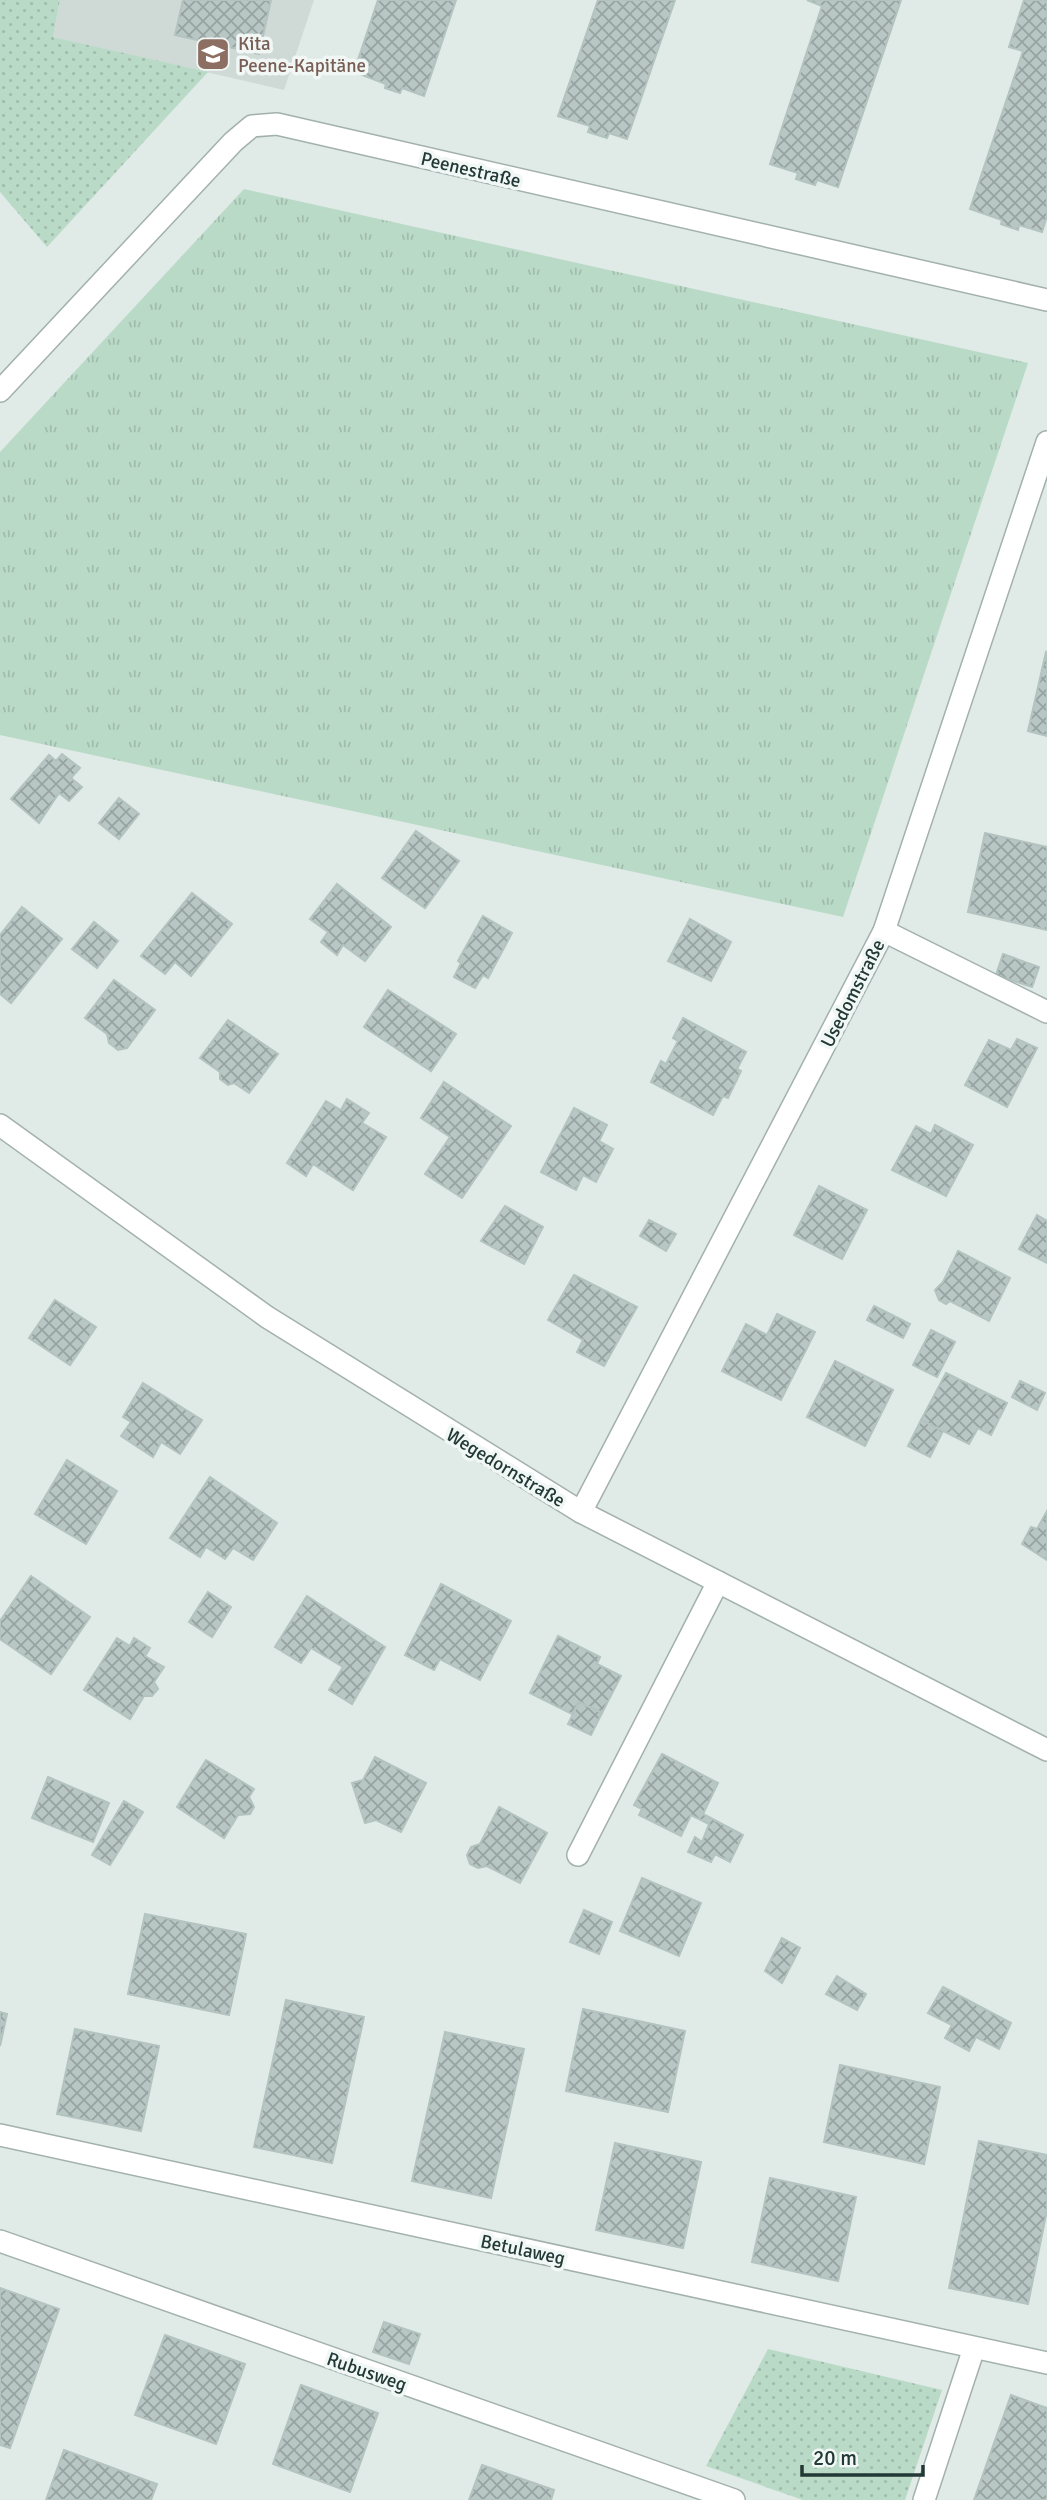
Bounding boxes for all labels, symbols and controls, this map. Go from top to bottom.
place label: Kita Peene-Kapitäne [238,32,366,78]
school or university icon: Kita Peene-Kapitäne [194,35,232,73]
street label: Peenestraße [418,147,523,193]
street label: Usedomstraße [815,935,890,1051]
street label: Wegedornstraße [442,1423,569,1513]
street label: Betulaweg [478,2229,567,2271]
street label: Rubusweg [323,2347,410,2397]
scale bar [802,2434,923,2478]
text: 20 m [813,2445,857,2471]

